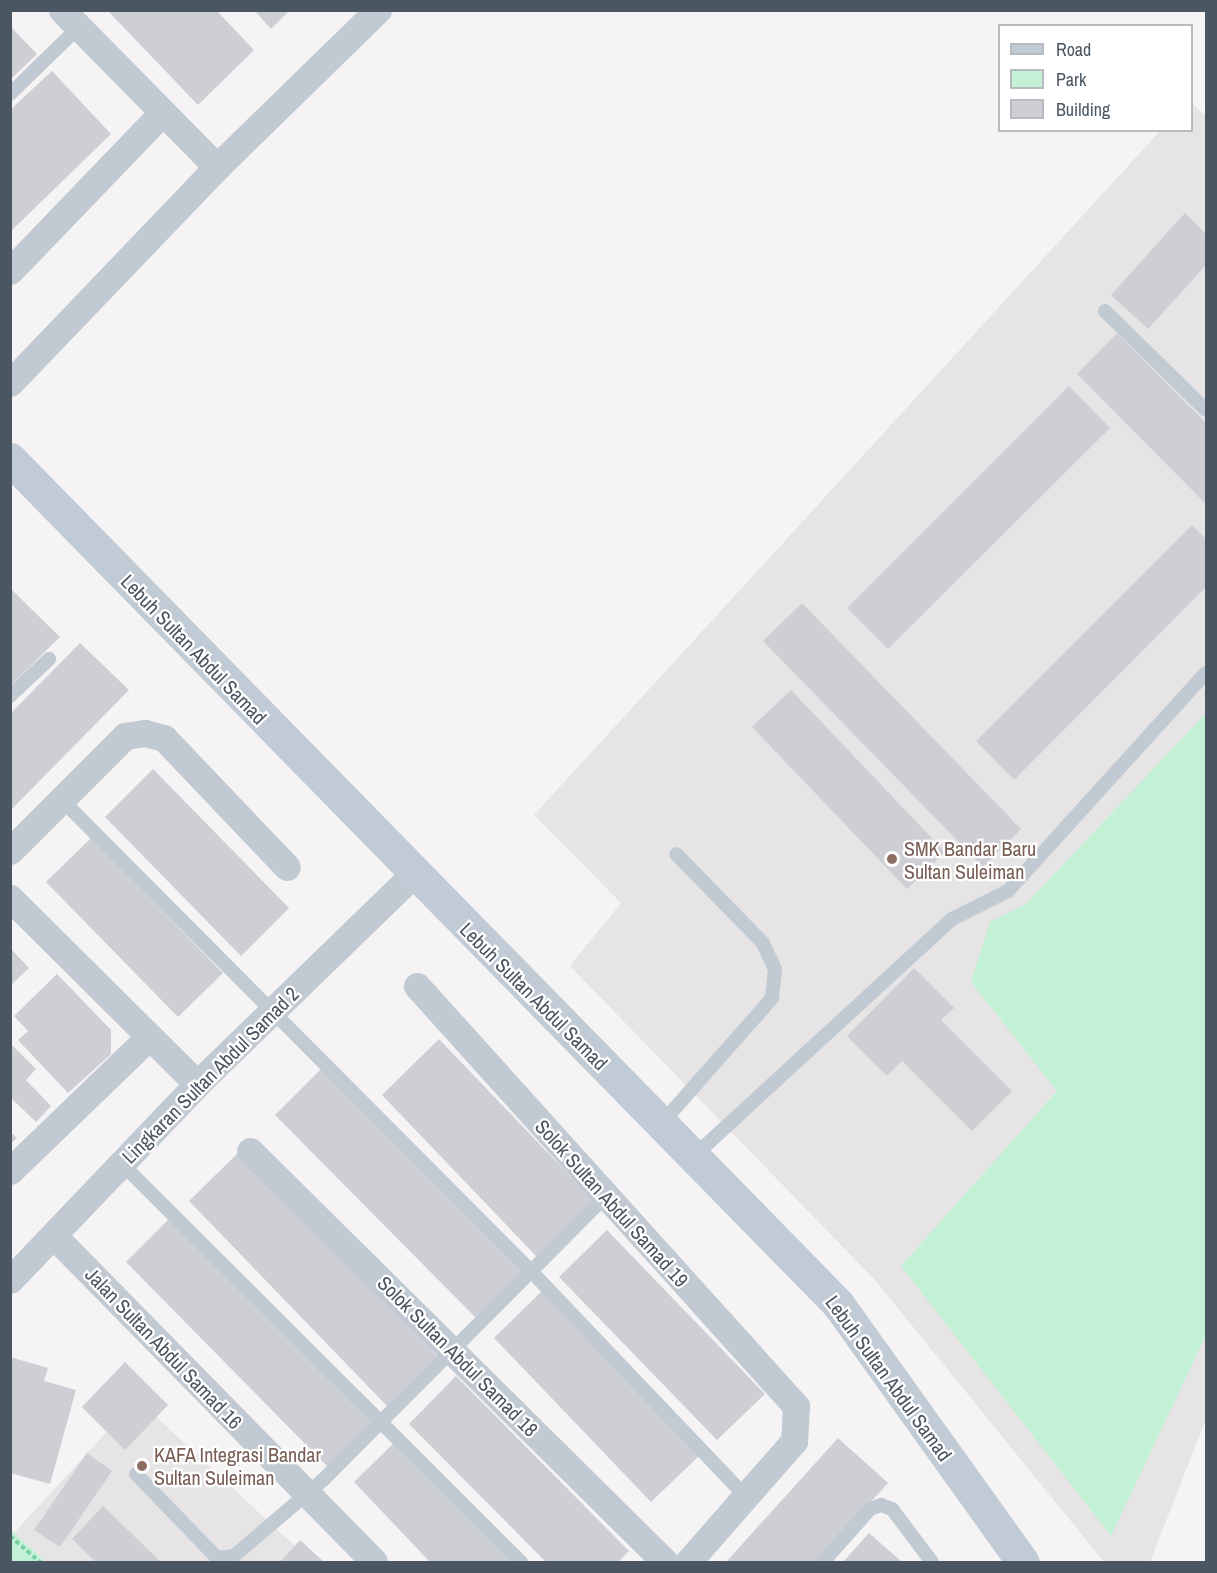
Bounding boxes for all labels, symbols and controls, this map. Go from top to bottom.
legend [998,24,1193,132]
text: Road [1056,37,1091,62]
text: Park [1056,67,1086,92]
text: Building [1056,97,1110,122]
street label: Lebuh Sultan Abdul Samad [116,569,272,729]
place label: SMK Bandar Baru Sultan Suleiman [904,836,1036,883]
marker: SMK Bandar Baru Sultan Suleiman [885,852,899,866]
street label: Lebuh Sultan Abdul Samad [455,917,613,1075]
street label: Lingkaran Sultan Abdul Samad 2 [116,981,304,1169]
street label: Solok Sultan Abdul Samad 19 [530,1114,694,1292]
street label: Jalan Sultan Abdul Samad 16 [80,1262,248,1434]
street label: Solok Sultan Abdul Samad 18 [372,1270,544,1442]
street label: Lebuh Sultan Abdul Samad [821,1290,957,1466]
place label: KAFA Integrasi Bandar Sultan Suleiman [154,1442,322,1489]
marker: KAFA Integrasi Bandar Sultan Suleiman [135,1459,149,1473]

